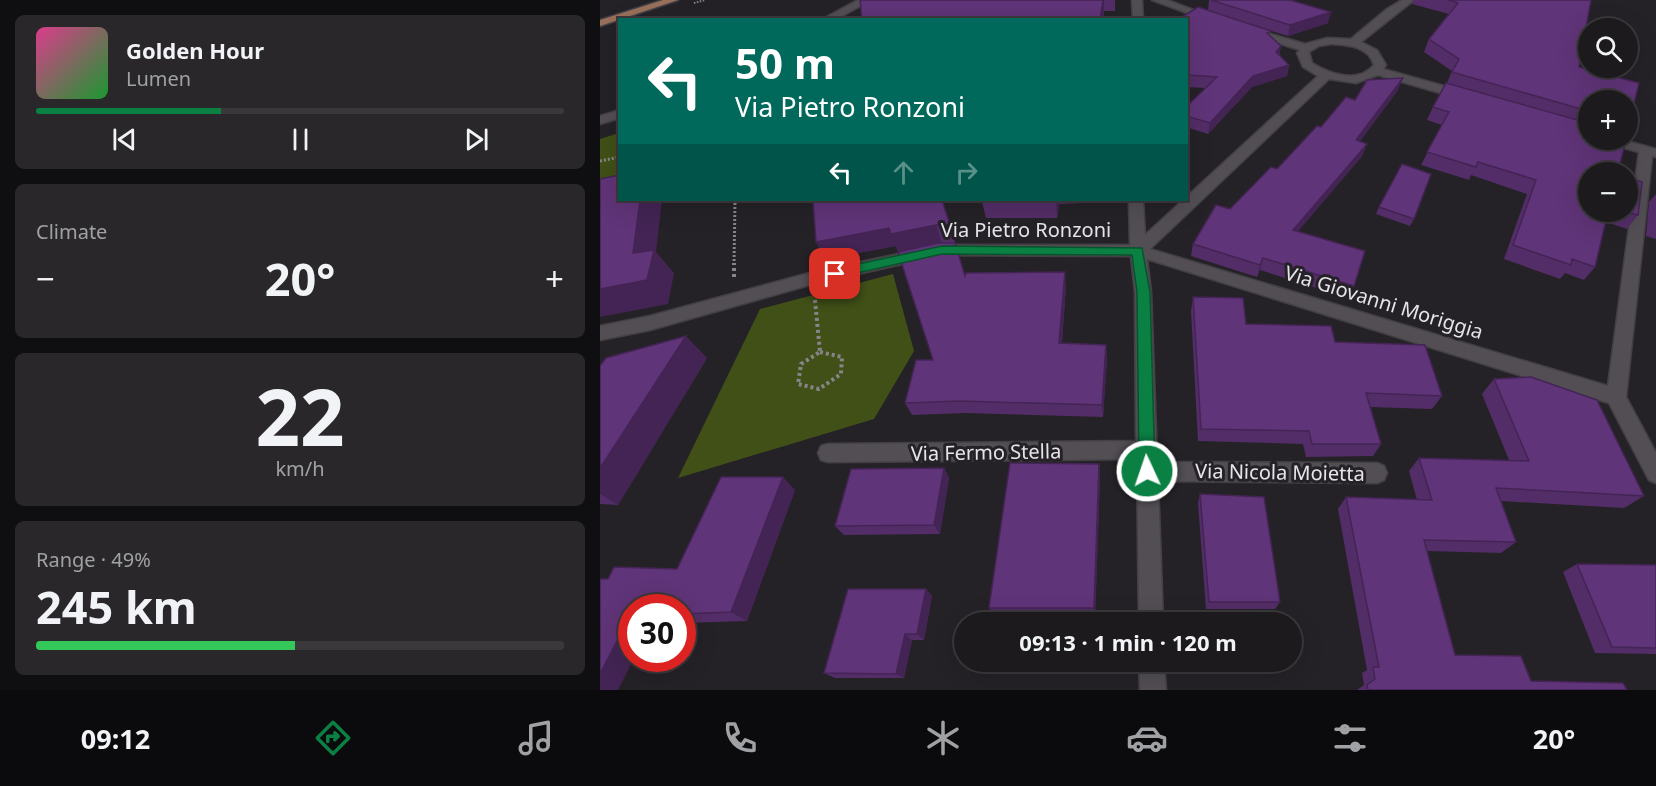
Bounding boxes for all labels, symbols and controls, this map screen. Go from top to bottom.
map controls [1578,18,1638,222]
button: search [1578,18,1638,78]
text: 50 m [735,34,835,91]
text: Golden Hour [126,35,264,65]
icon: left [636,42,714,120]
text: Lumen [126,65,191,92]
text: Via Pietro Ronzoni [735,88,965,125]
button: + [1578,90,1638,150]
icon: previous [108,123,141,156]
icon: pause [284,123,317,156]
icon: next [460,123,493,156]
icon: left [824,156,857,189]
icon: ahead [887,156,920,189]
icon: right [950,156,983,189]
button: − [1578,162,1638,222]
street label: Via Pietro Ronzoni [941,216,1111,243]
text: Climate [36,218,107,245]
text: 20° [265,248,335,309]
pin [809,248,860,299]
text: − [36,256,55,301]
text: + [545,256,564,301]
icon: arrive [818,257,851,290]
street label: Via Giovanni Moriggia [1282,259,1486,345]
text: 22 [255,363,345,469]
street label: Via Fermo Stella [911,437,1061,467]
position arrow [1115,439,1179,503]
text: km/h [275,455,325,482]
street label: Via Nicola Moietta [1195,457,1365,487]
text: Range · 49% [36,546,151,573]
text: 245 km [36,576,197,637]
speed limit sign: 30 [618,594,696,672]
text: 09:13 · 1 min · 120 m [1019,627,1237,657]
icon: directions [312,717,354,759]
icon: music [515,717,557,759]
icon: phone [719,717,761,759]
icon: climate [922,717,964,759]
icon: car [1126,717,1168,759]
icon: filters [1329,717,1371,759]
text: 09:12 [81,720,150,757]
text: 20° [1533,720,1575,757]

